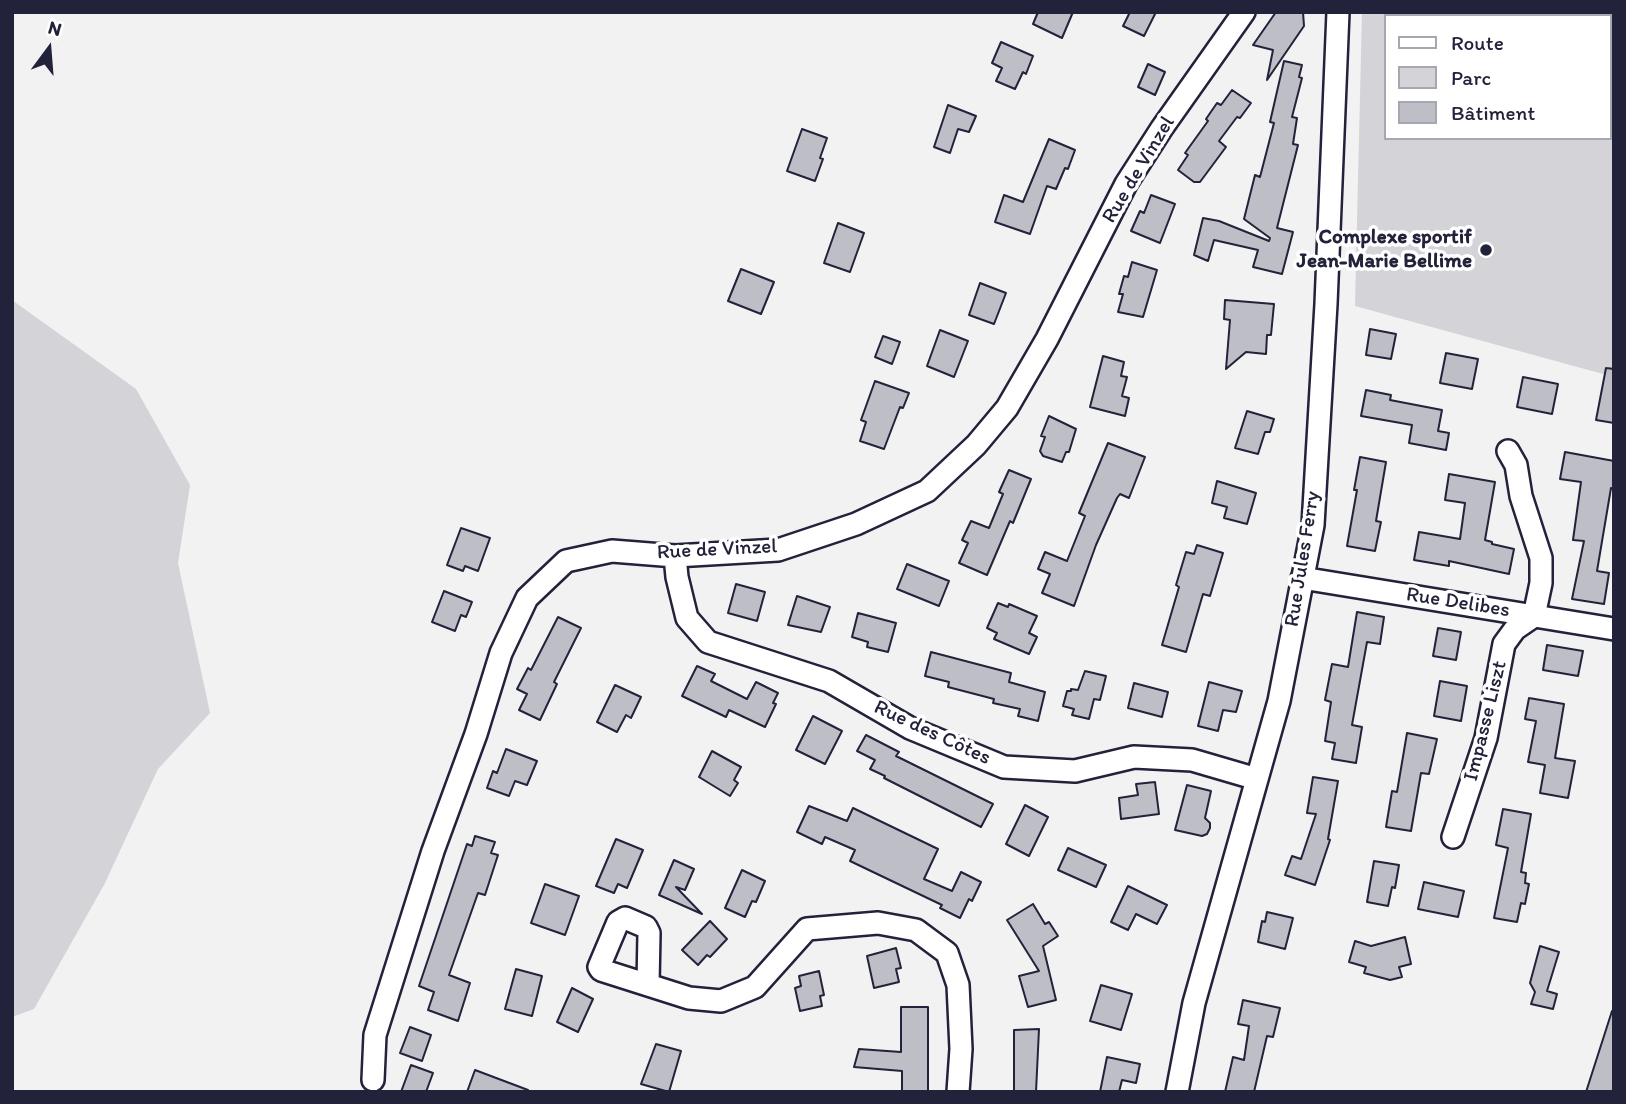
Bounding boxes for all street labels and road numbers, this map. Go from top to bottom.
street label: Rue de Vinzel [1097,112,1181,228]
street label: Rue Jules Ferry [1280,489,1326,629]
street label: Rue de Vinzel [656,534,778,566]
street label: Rue Delibes [1404,582,1512,624]
street label: Impasse Liszt [1459,658,1513,784]
street label: Rue des Côtes [870,695,994,771]

